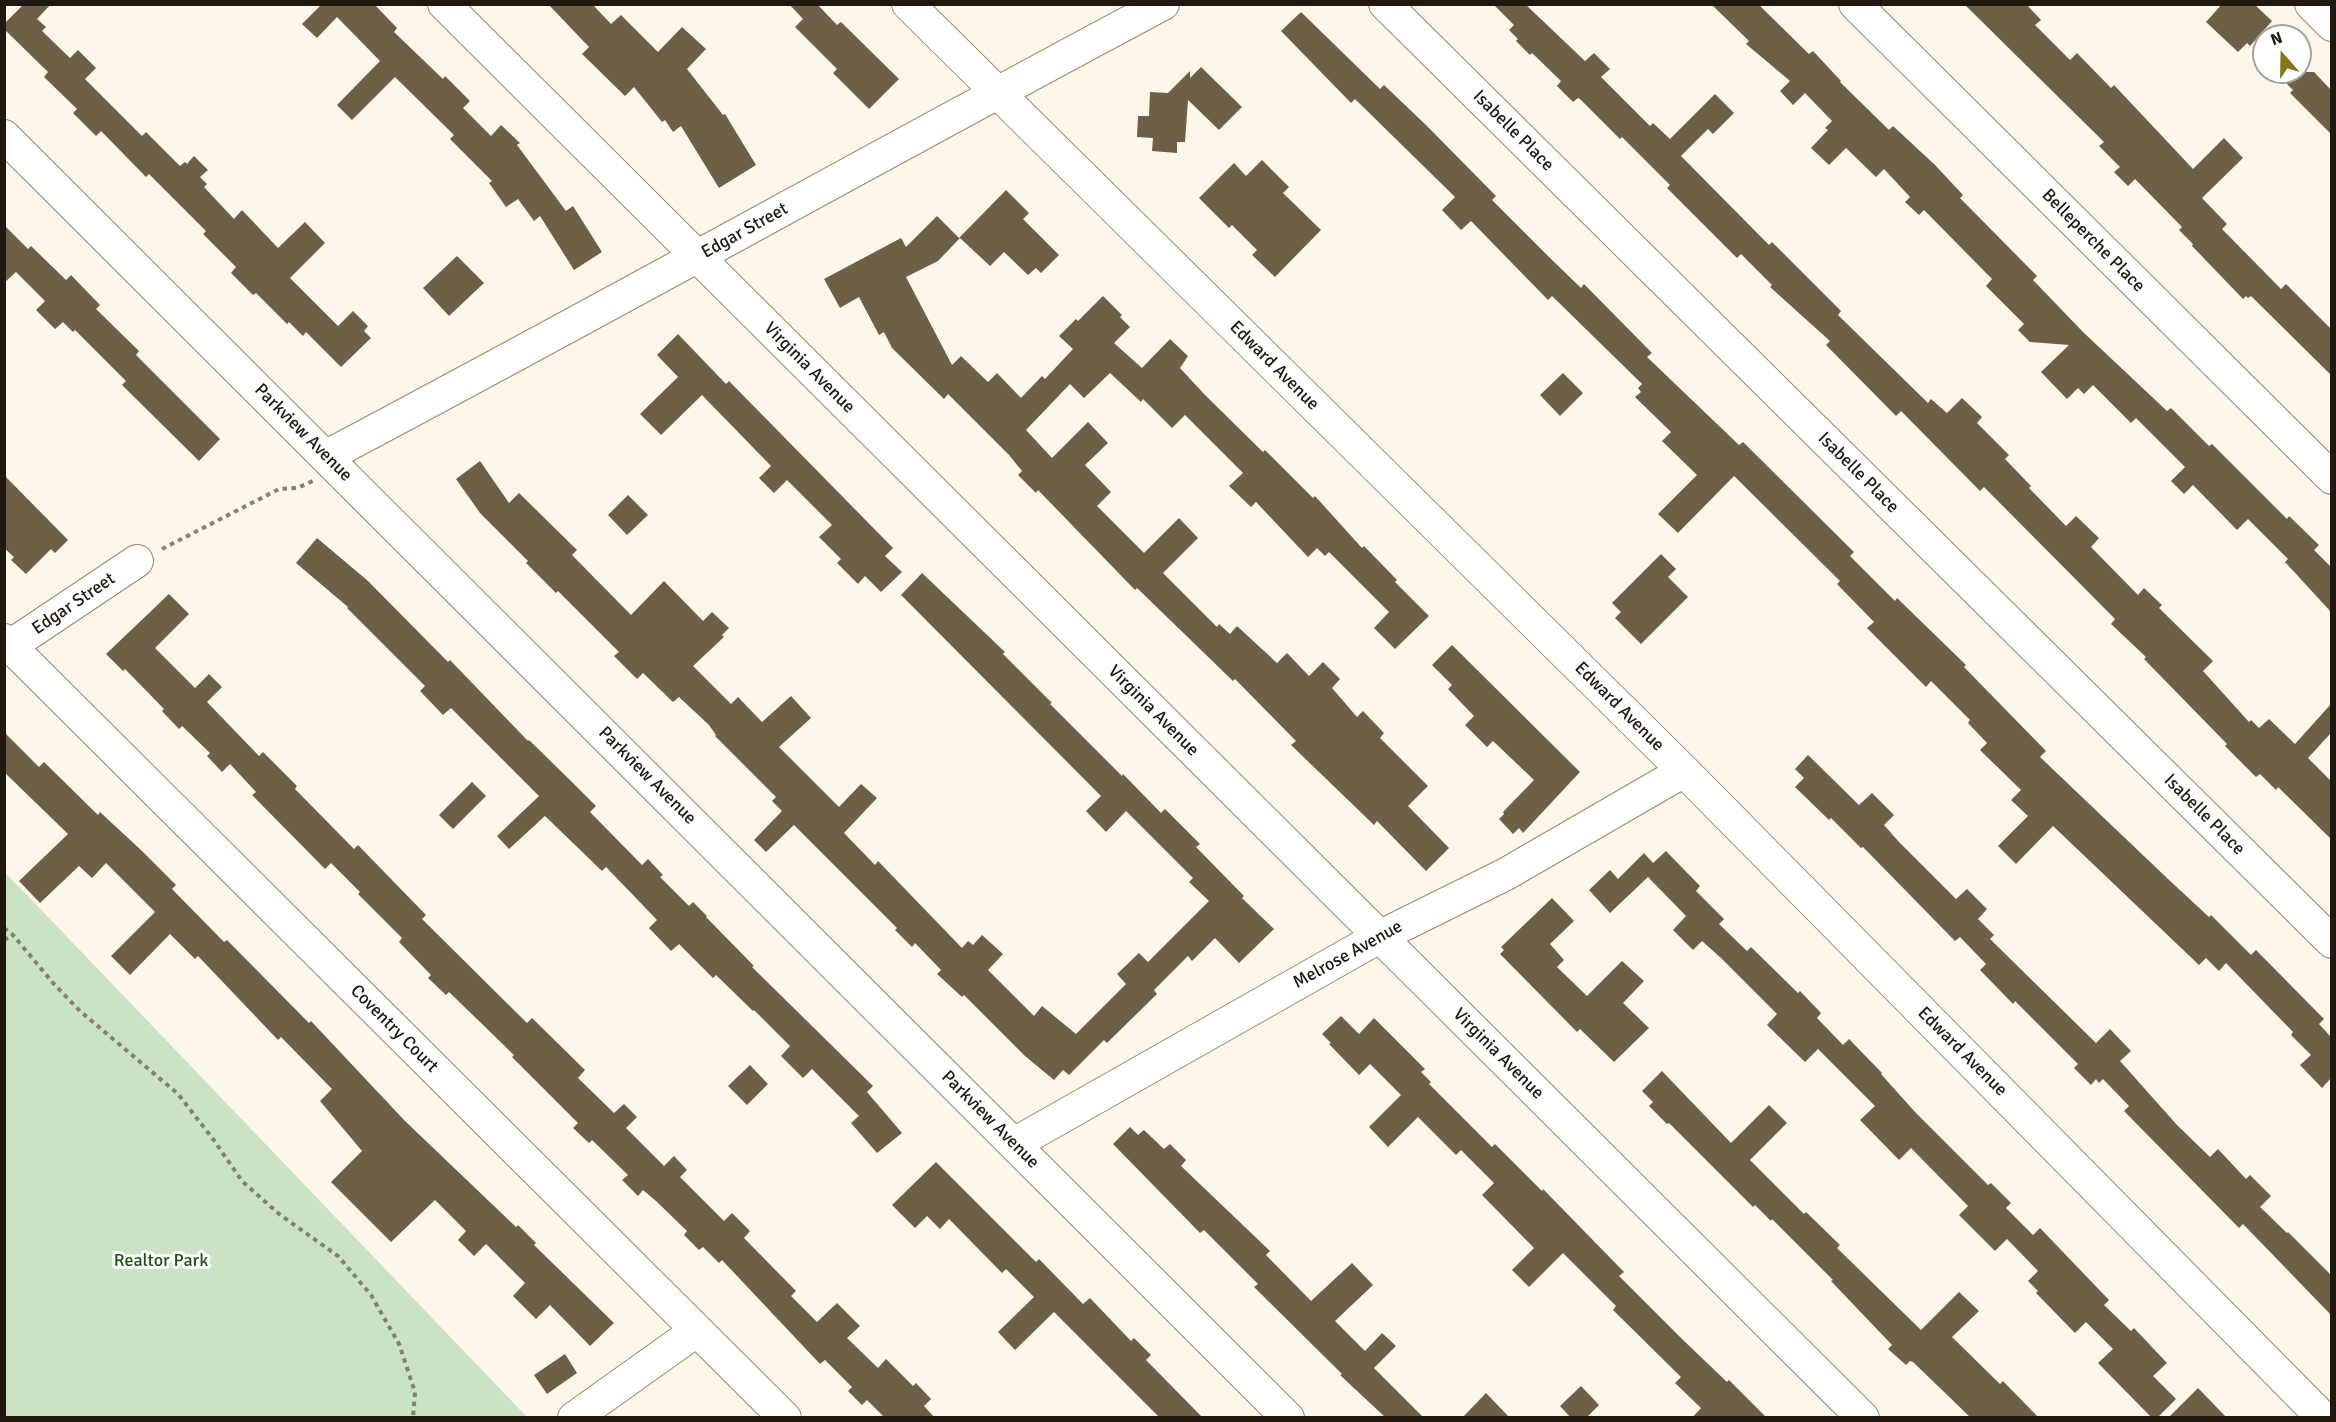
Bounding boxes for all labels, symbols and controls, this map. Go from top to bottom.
north arrow [2252,24,2312,84]
text: N [2268,28,2285,50]
street label: Isabelle Place [1468,86,1558,176]
street label: Belleperche Place [2037,185,2149,297]
street label: Edgar Street [698,198,792,264]
street label: Edward Avenue [1225,317,1323,415]
street label: Virginia Avenue [759,318,859,418]
street label: Parkview Avenue [250,380,356,486]
street label: Isabelle Place [1813,428,1903,518]
street label: Edgar Street [28,568,120,640]
street label: Edward Avenue [1570,658,1668,756]
street label: Virginia Avenue [1103,661,1203,761]
street label: Parkview Avenue [594,723,700,829]
street label: Isabelle Place [2159,770,2249,860]
street label: Melrose Avenue [1290,916,1406,994]
street label: Coventry Court [345,980,443,1078]
street label: Edward Avenue [1913,1003,2011,1101]
street label: Virginia Avenue [1448,1004,1548,1104]
street label: Parkview Avenue [937,1067,1043,1173]
park label: Realtor Park [114,1250,208,1272]

